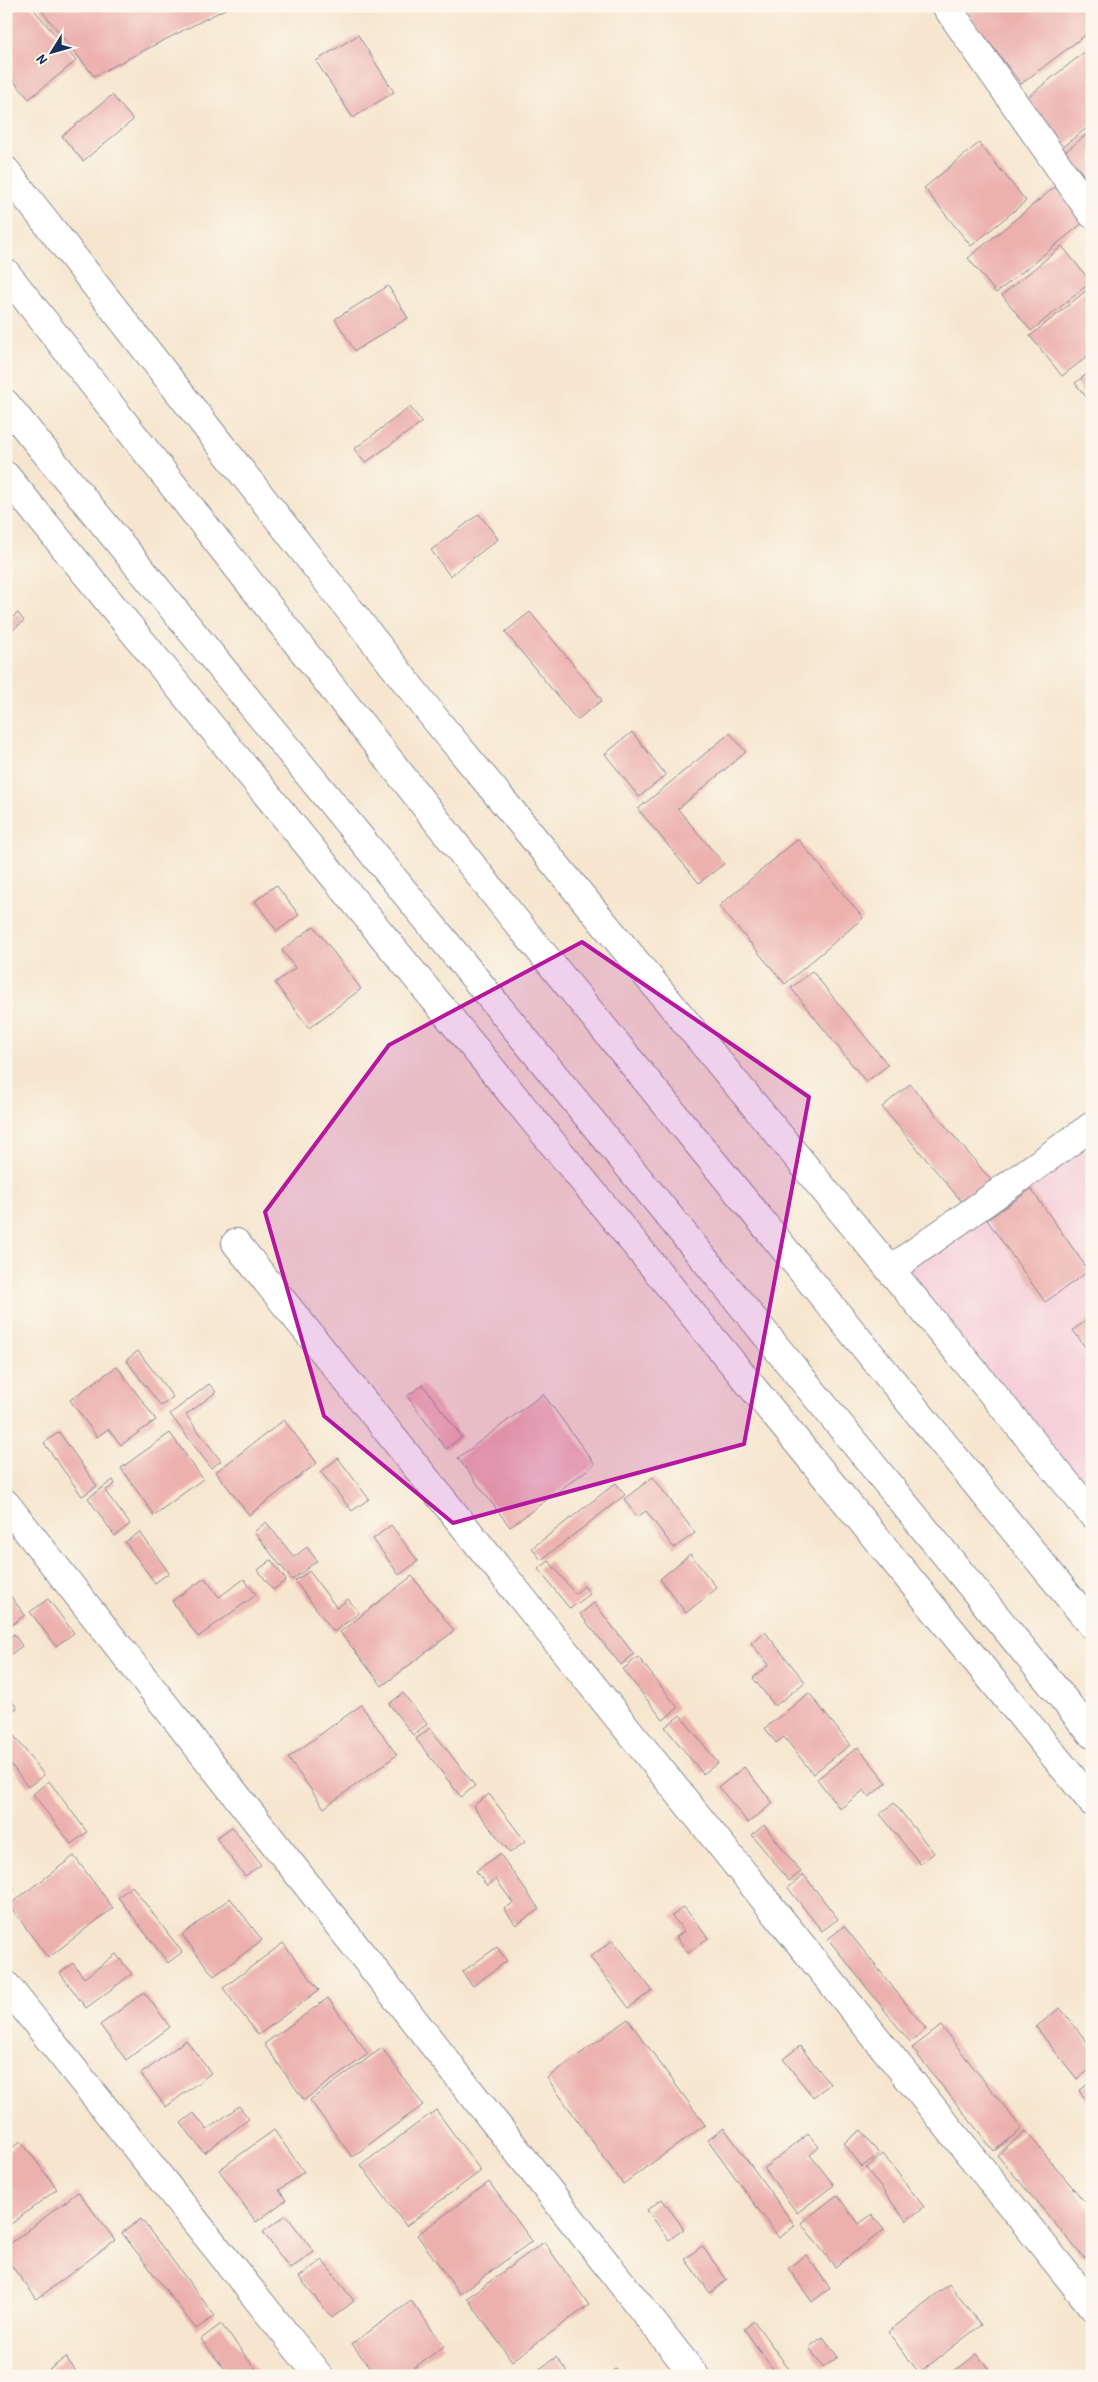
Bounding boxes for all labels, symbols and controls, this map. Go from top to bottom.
north arrow [28,28,78,78]
text: N [31,51,51,69]

